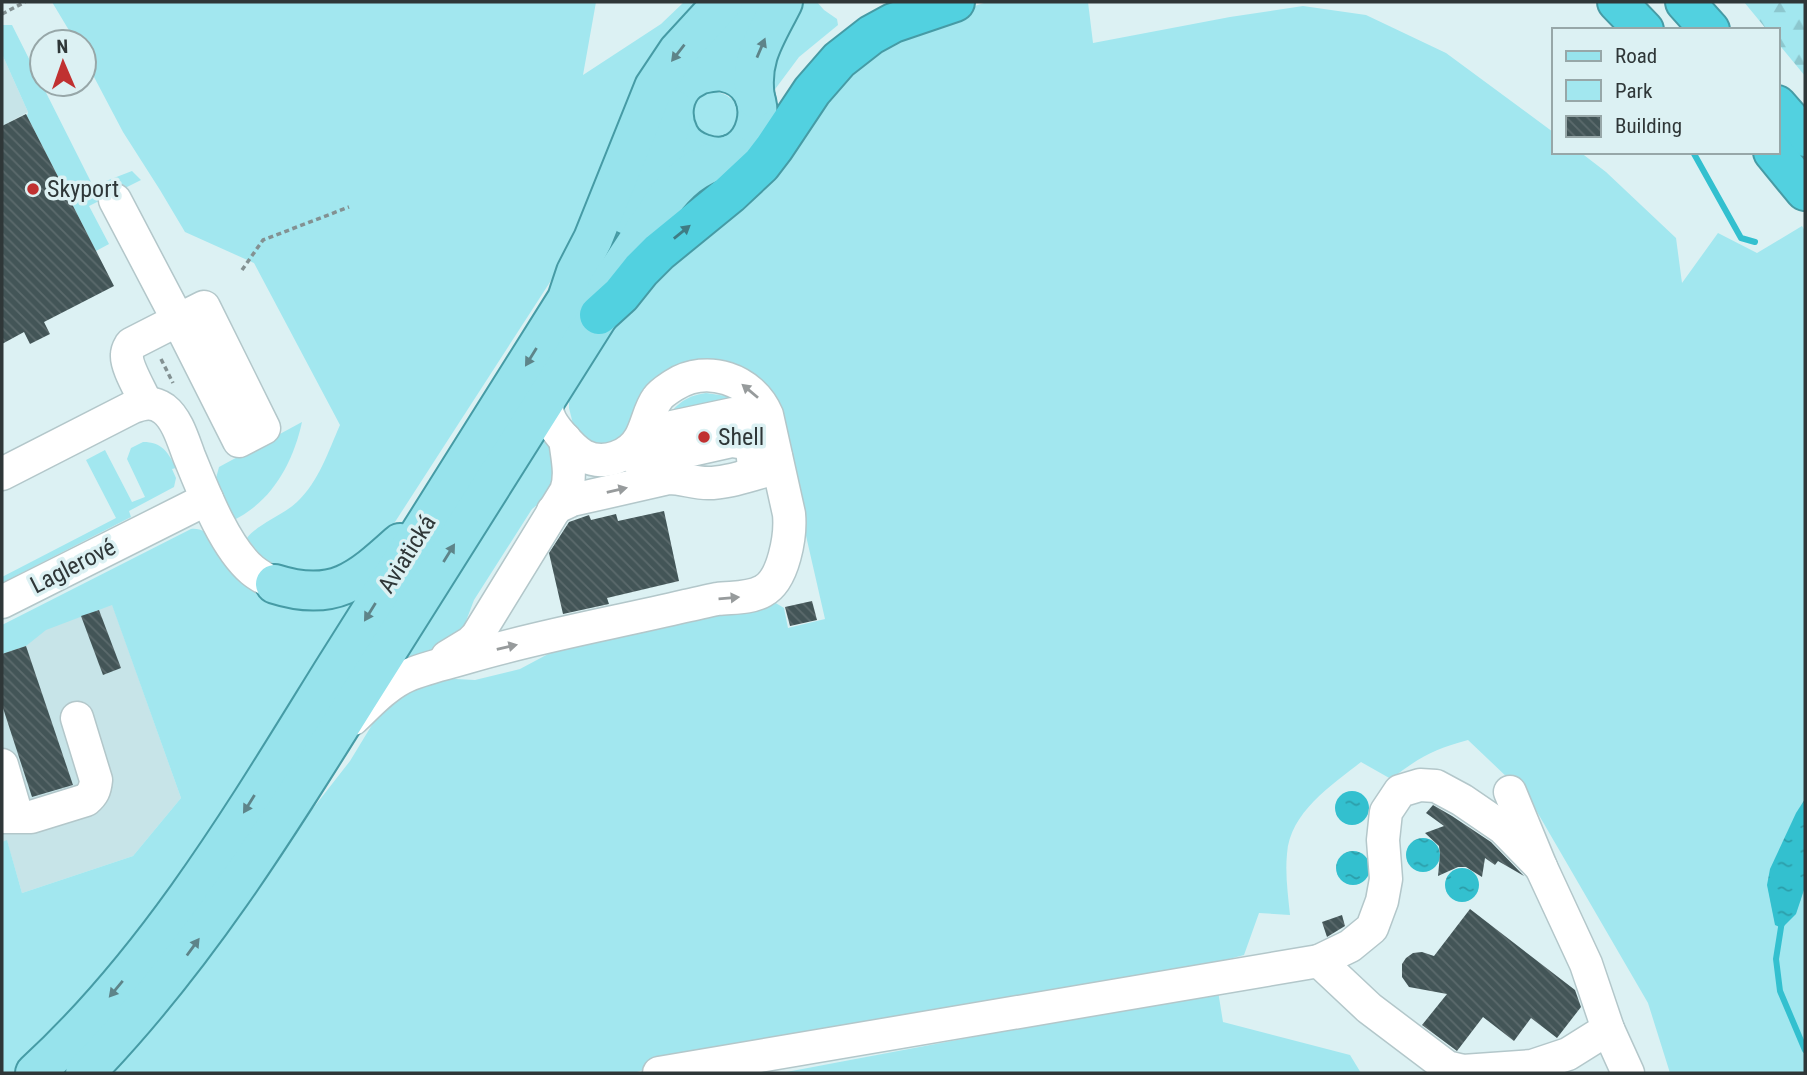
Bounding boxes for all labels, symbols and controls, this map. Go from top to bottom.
north arrow [28,28,98,98]
legend [1552,28,1779,154]
text: N [56,35,69,58]
one-way arrow [755,37,766,58]
one-way arrow [671,44,685,62]
text: Road [1615,44,1657,68]
text: Park [1615,79,1653,103]
text: Building [1615,114,1682,138]
place label: Skyport [47,175,119,203]
marker: Skyport [25,181,41,197]
one-way arrow [673,225,690,240]
one-way arrow [525,348,538,367]
one-way arrow [741,384,758,399]
place label: Shell [718,423,764,451]
marker: Shell [696,429,712,445]
one-way arrow [606,484,628,495]
street label: Aviatická [372,510,442,598]
street label: Laglerové [26,533,120,599]
one-way arrow [443,543,456,563]
one-way arrow [718,592,740,603]
one-way arrow [364,602,377,622]
one-way arrow [496,641,518,652]
one-way arrow [243,795,256,814]
one-way arrow [186,939,201,957]
one-way arrow [109,980,124,997]

